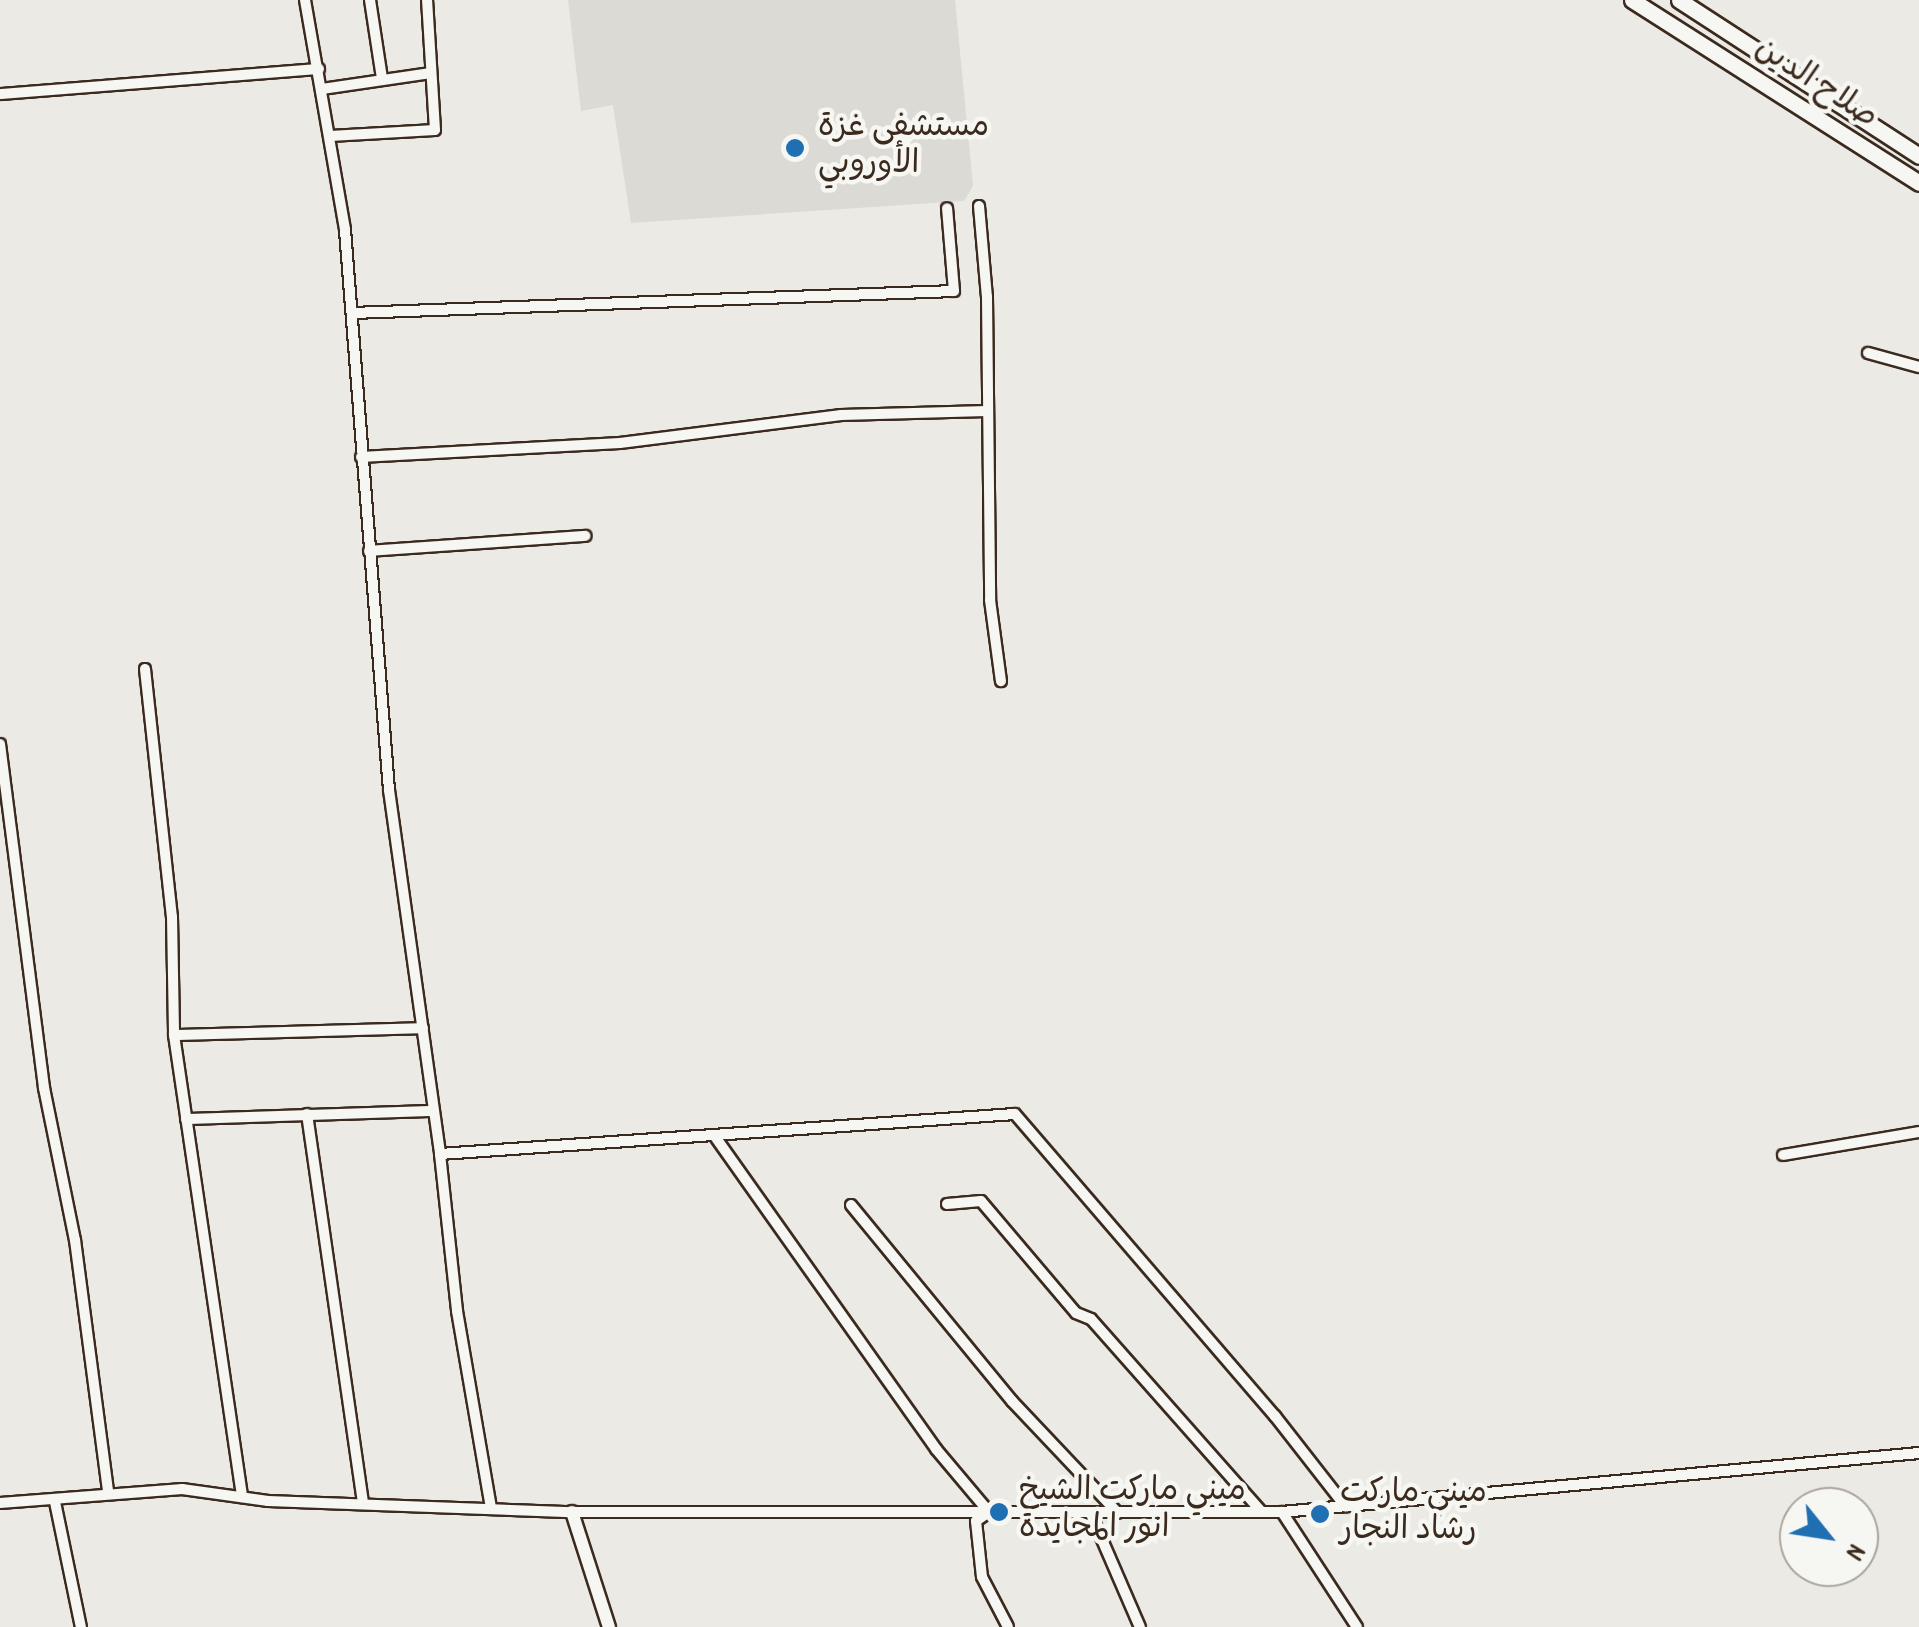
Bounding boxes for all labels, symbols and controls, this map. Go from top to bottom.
street label: صلاح الدين [1746,31,1884,139]
place label: مستشفى غزة الأوروبي [818,111,989,186]
marker: مستشفى غزة الأوروبي [782,135,808,161]
place label: ميني ماركت الشيخ انور المجايدة [1019,1475,1246,1550]
place label: ميني ماركت رشاد النجار [1340,1477,1487,1552]
north arrow [1779,1487,1879,1587]
marker: ميني ماركت الشيخ انور المجايدة [988,1501,1010,1523]
marker: ميني ماركت رشاد النجار [1309,1503,1331,1525]
text: N [1832,1535,1874,1567]

